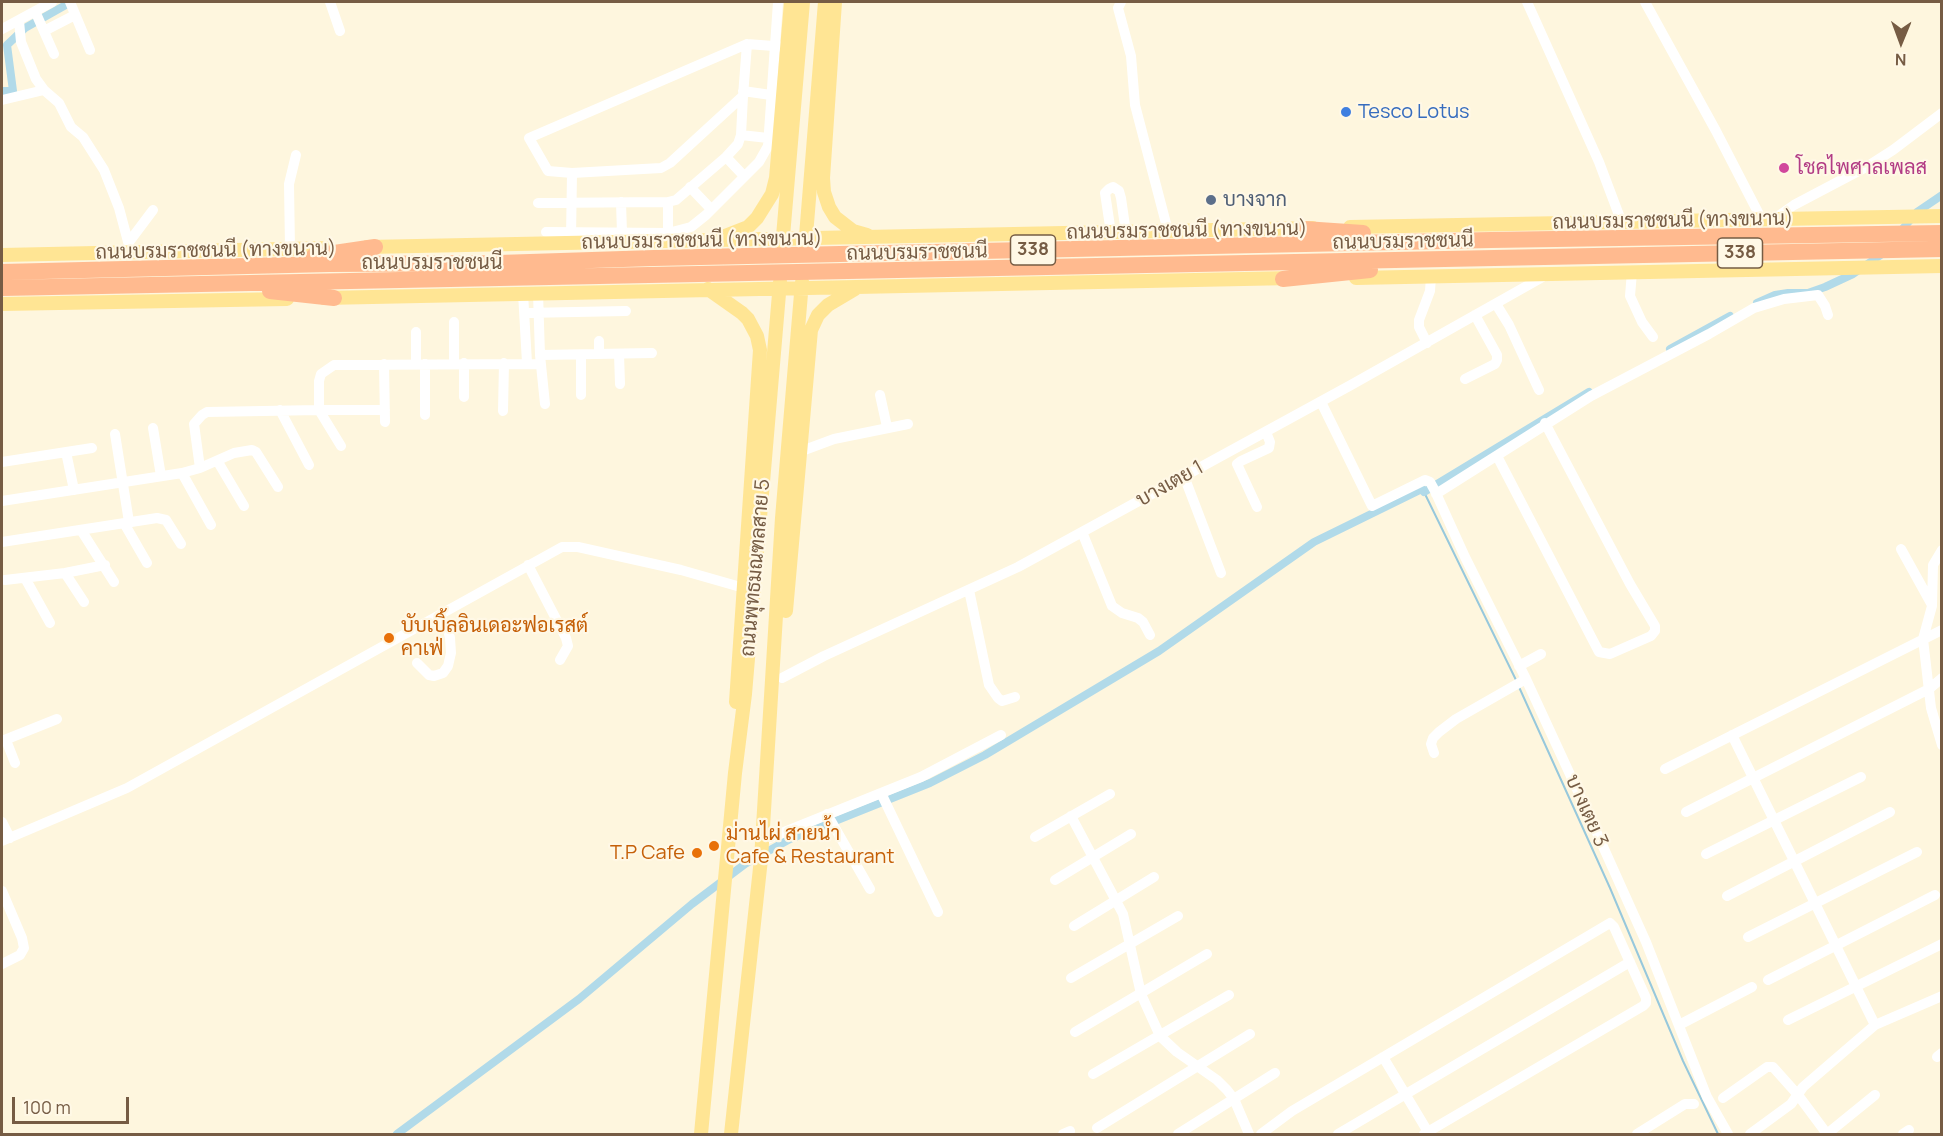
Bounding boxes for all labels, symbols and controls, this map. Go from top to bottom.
north arrow [1871,12,1931,72]
text: N [1895,49,1907,71]
place label: Tesco Lotus [1358,100,1470,124]
marker: Tesco Lotus [1339,105,1353,119]
place label: โชคไพศาลเพลส [1796,156,1927,180]
marker: โชคไพศาลเพลส [1777,161,1791,175]
place label: บางจาก [1223,188,1287,212]
marker: บางจาก [1204,193,1218,207]
street label: ถนนบรมราชชนนี (ทางขนาน) [1552,207,1794,235]
street label: ถนนบรมราชชนนี (ทางขนาน) [1066,217,1308,245]
street label: ถนนบรมราชชนนี (ทางขนาน) [581,227,823,255]
street label: ถนนบรมราชชนนี [1332,229,1474,255]
road number: 338 [1010,235,1056,265]
street label: ถนนบรมราชชนนี (ทางขนาน) [95,237,337,265]
road number: 338 [1718,238,1762,268]
street label: ถนนบรมราชชนนี [846,240,988,266]
street label: ถนนบรมราชชนนี [361,251,503,275]
street label: บางเตย 1 [1132,456,1208,512]
street label: ถนนพุทธมณฑลสาย 5 [736,478,776,658]
place label: บับเบิ้ลอินเดอะฟอเรสต์ คาเฟ่ [401,614,588,661]
marker: บับเบิ้ลอินเดอะฟอเรสต์ คาเฟ่ [382,631,396,645]
street label: บางเตย 3 [1559,771,1613,851]
place label: ม่านไผ่ สายน้ำ Cafe & Restaurant [726,822,894,869]
marker: ม่านไผ่ สายน้ำ Cafe & Restaurant [707,839,721,853]
place label: T.P Cafe [610,841,685,865]
marker: T.P Cafe [690,846,704,860]
scale bar [15,1085,132,1123]
text: 100 m [23,1095,71,1119]

